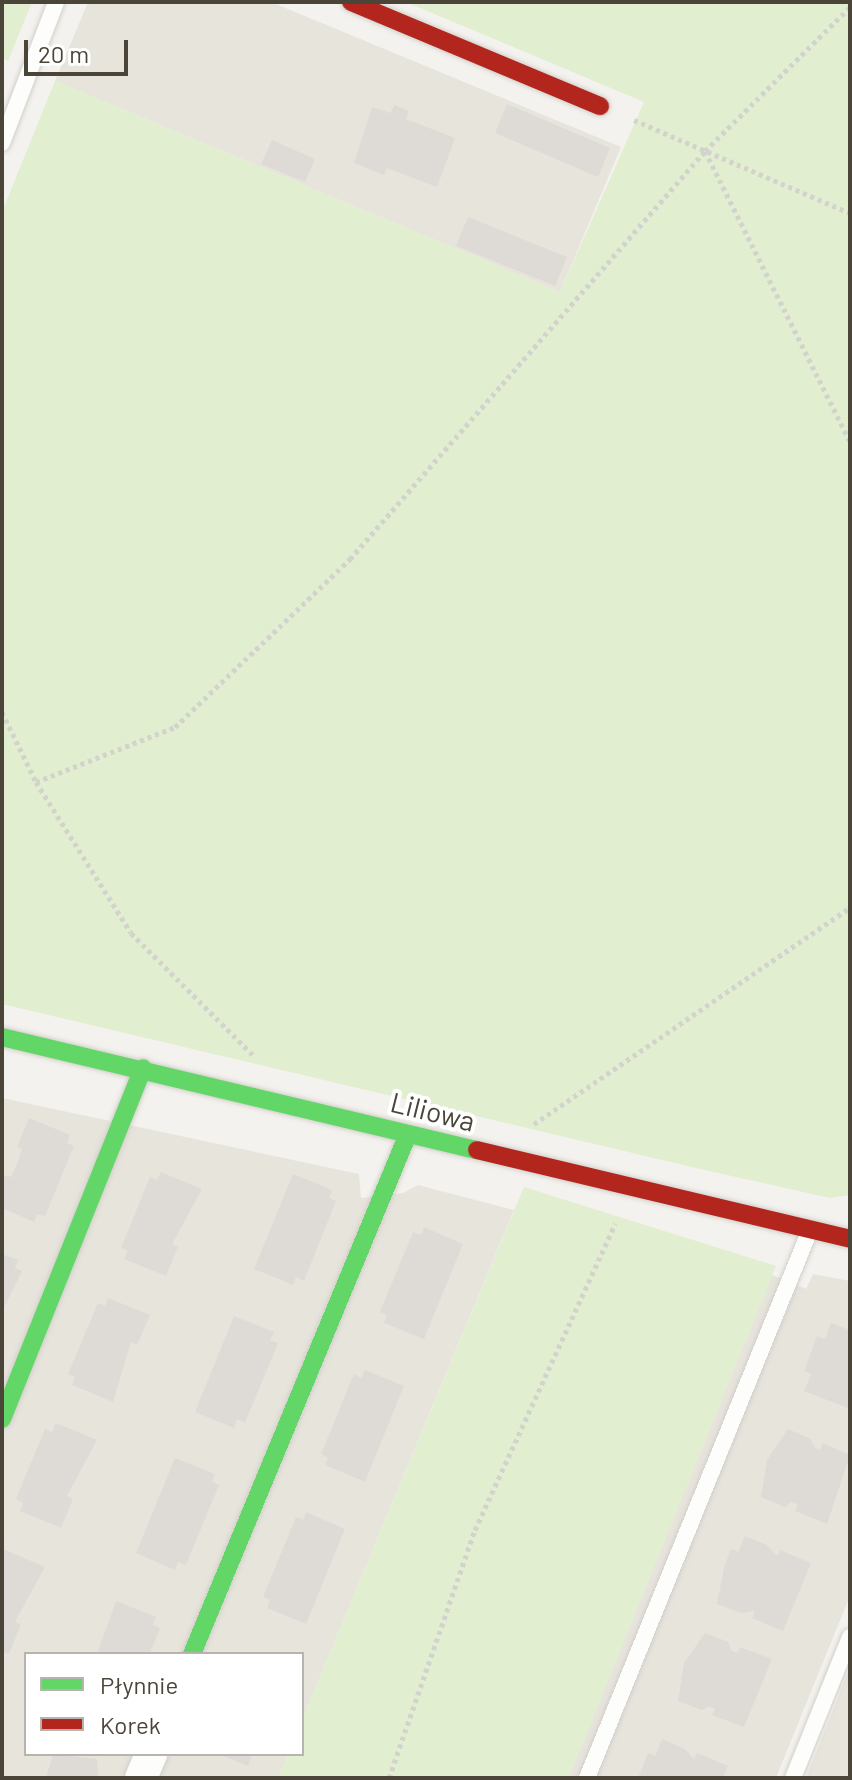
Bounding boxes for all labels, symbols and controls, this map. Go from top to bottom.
scale bar [28,24,132,74]
text: 20 m [38,39,89,68]
street label: Liliowa [387,1084,479,1138]
legend [24,1652,304,1756]
text: Płynnie [100,1670,178,1699]
text: Korek [100,1710,161,1739]

